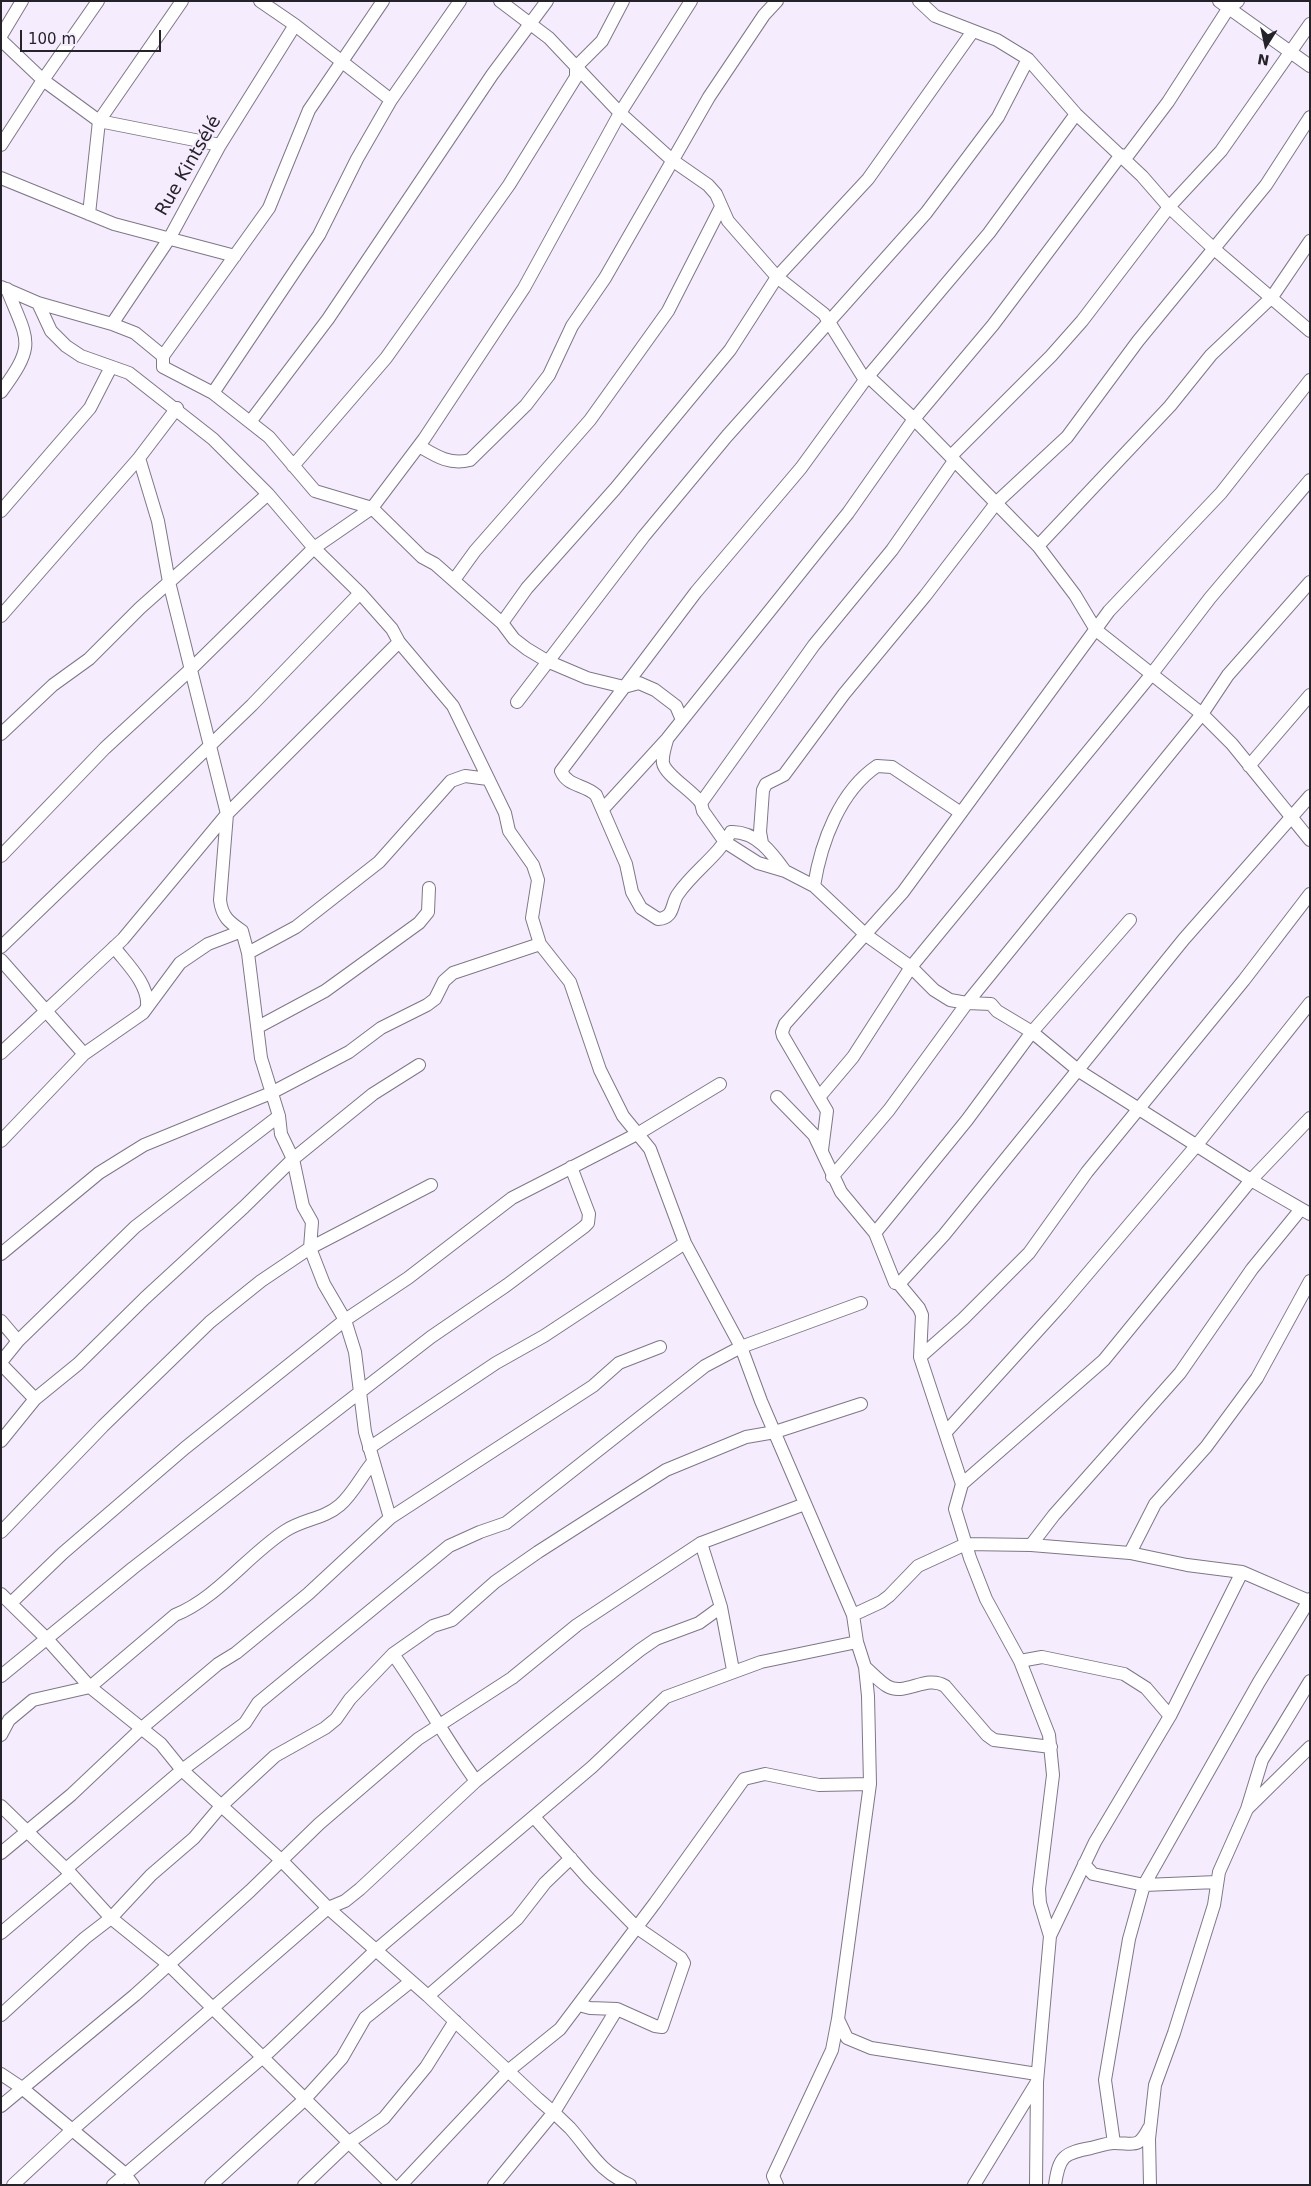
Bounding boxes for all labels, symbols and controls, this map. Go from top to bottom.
scale bar [22,20,164,52]
north arrow [1241,20,1291,70]
text: 100 m [28,30,76,48]
text: N [1256,51,1271,69]
street label: Rue Kintsélé [152,112,226,220]

